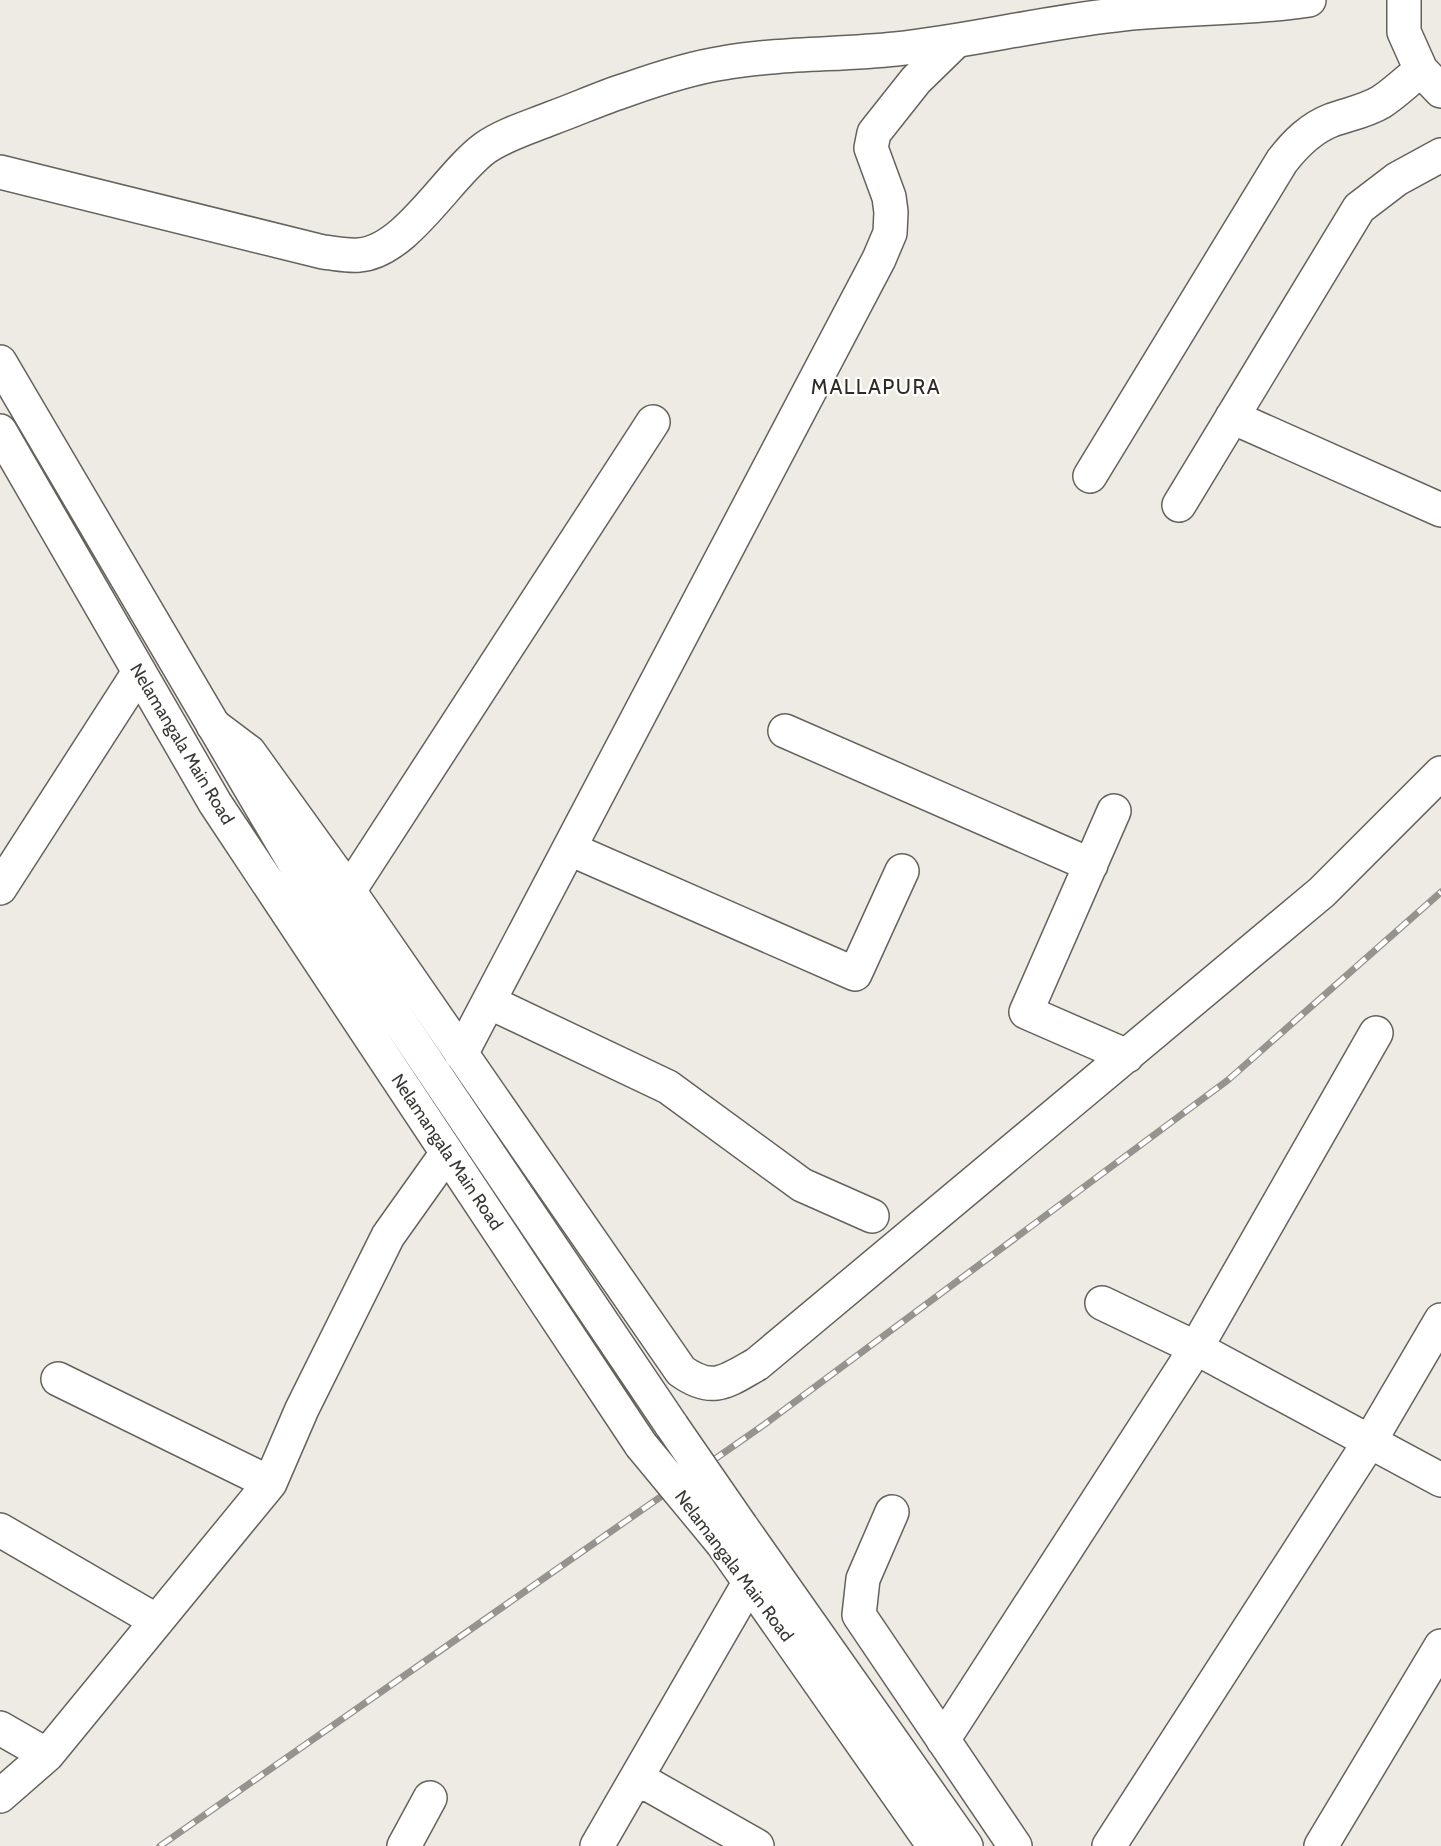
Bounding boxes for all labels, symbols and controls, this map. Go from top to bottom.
district label: MALLAPURA [811,374,941,399]
street label: Nelamangala Main Road [125,660,239,828]
street label: Nelamangala Main Road [387,1070,507,1234]
street label: Nelamangala Main Road [670,1486,798,1646]

